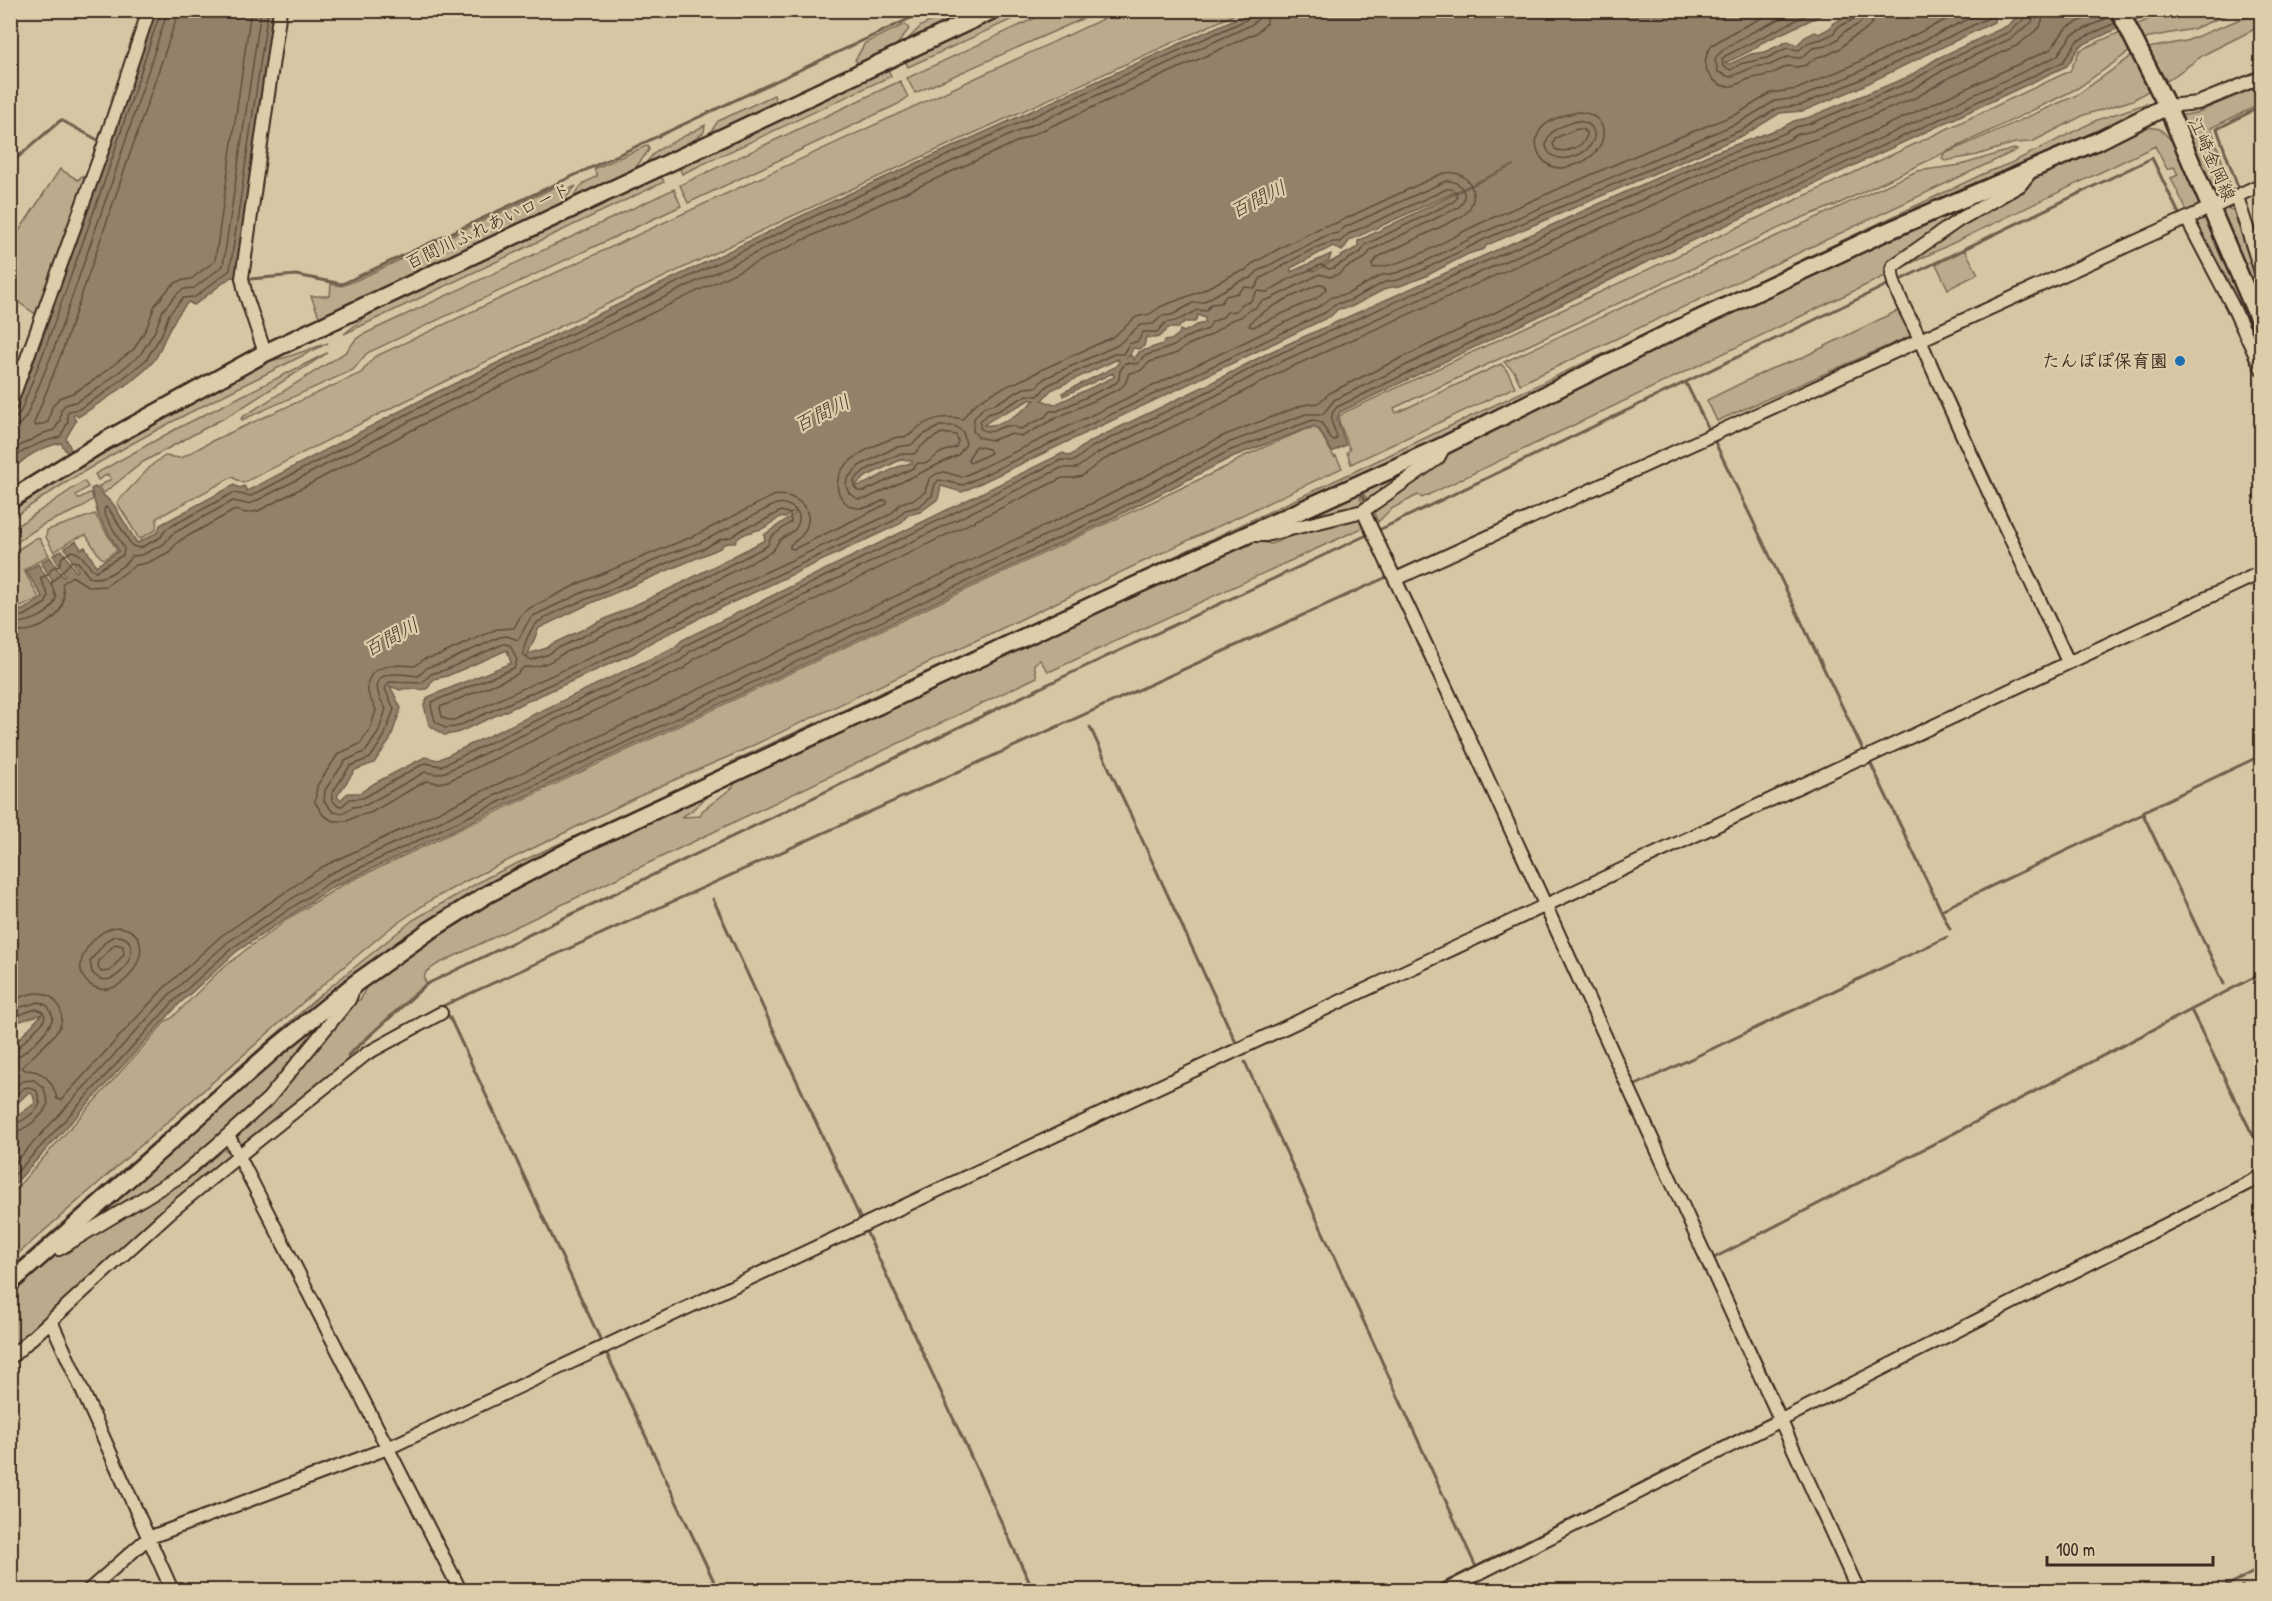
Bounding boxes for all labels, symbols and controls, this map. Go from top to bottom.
street label: 江崎金岡線 [2183,113,2242,205]
water label: 百間川 [1225,173,1291,224]
street label: 百間川ふれあいロード [401,176,575,275]
place label: たんぽぽ保育園 [2042,348,2168,373]
marker: たんぽぽ保育園 [2173,354,2187,368]
water label: 百間川 [789,387,855,438]
water label: 百間川 [358,611,424,663]
scale bar [2047,1529,2214,1567]
text: 100 m [2056,1537,2095,1562]

